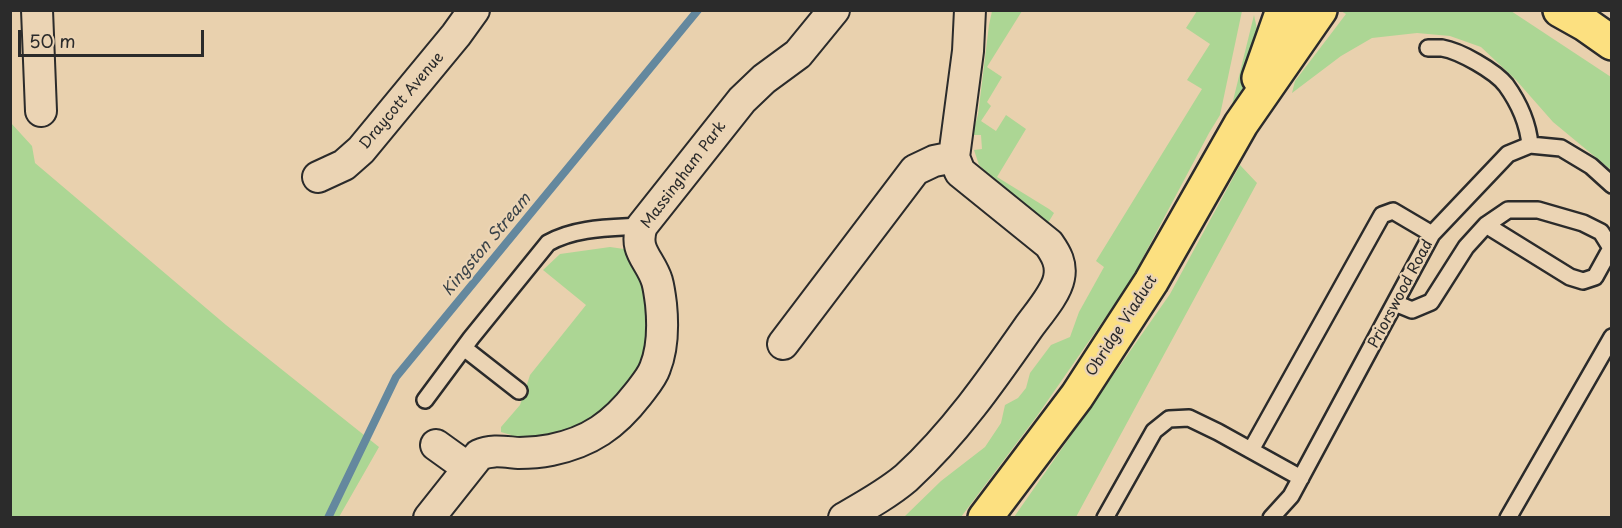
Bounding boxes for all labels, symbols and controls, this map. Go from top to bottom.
scale bar [21,18,207,56]
text: 50 m [29,27,76,54]
street label: Draycott Avenue [356,49,448,153]
street label: Massingham Park [638,118,730,232]
water label: Kingston Stream [439,190,535,300]
street label: Priorswood Road [1365,237,1437,351]
street label: Obridge Viaduct [1083,272,1161,380]

